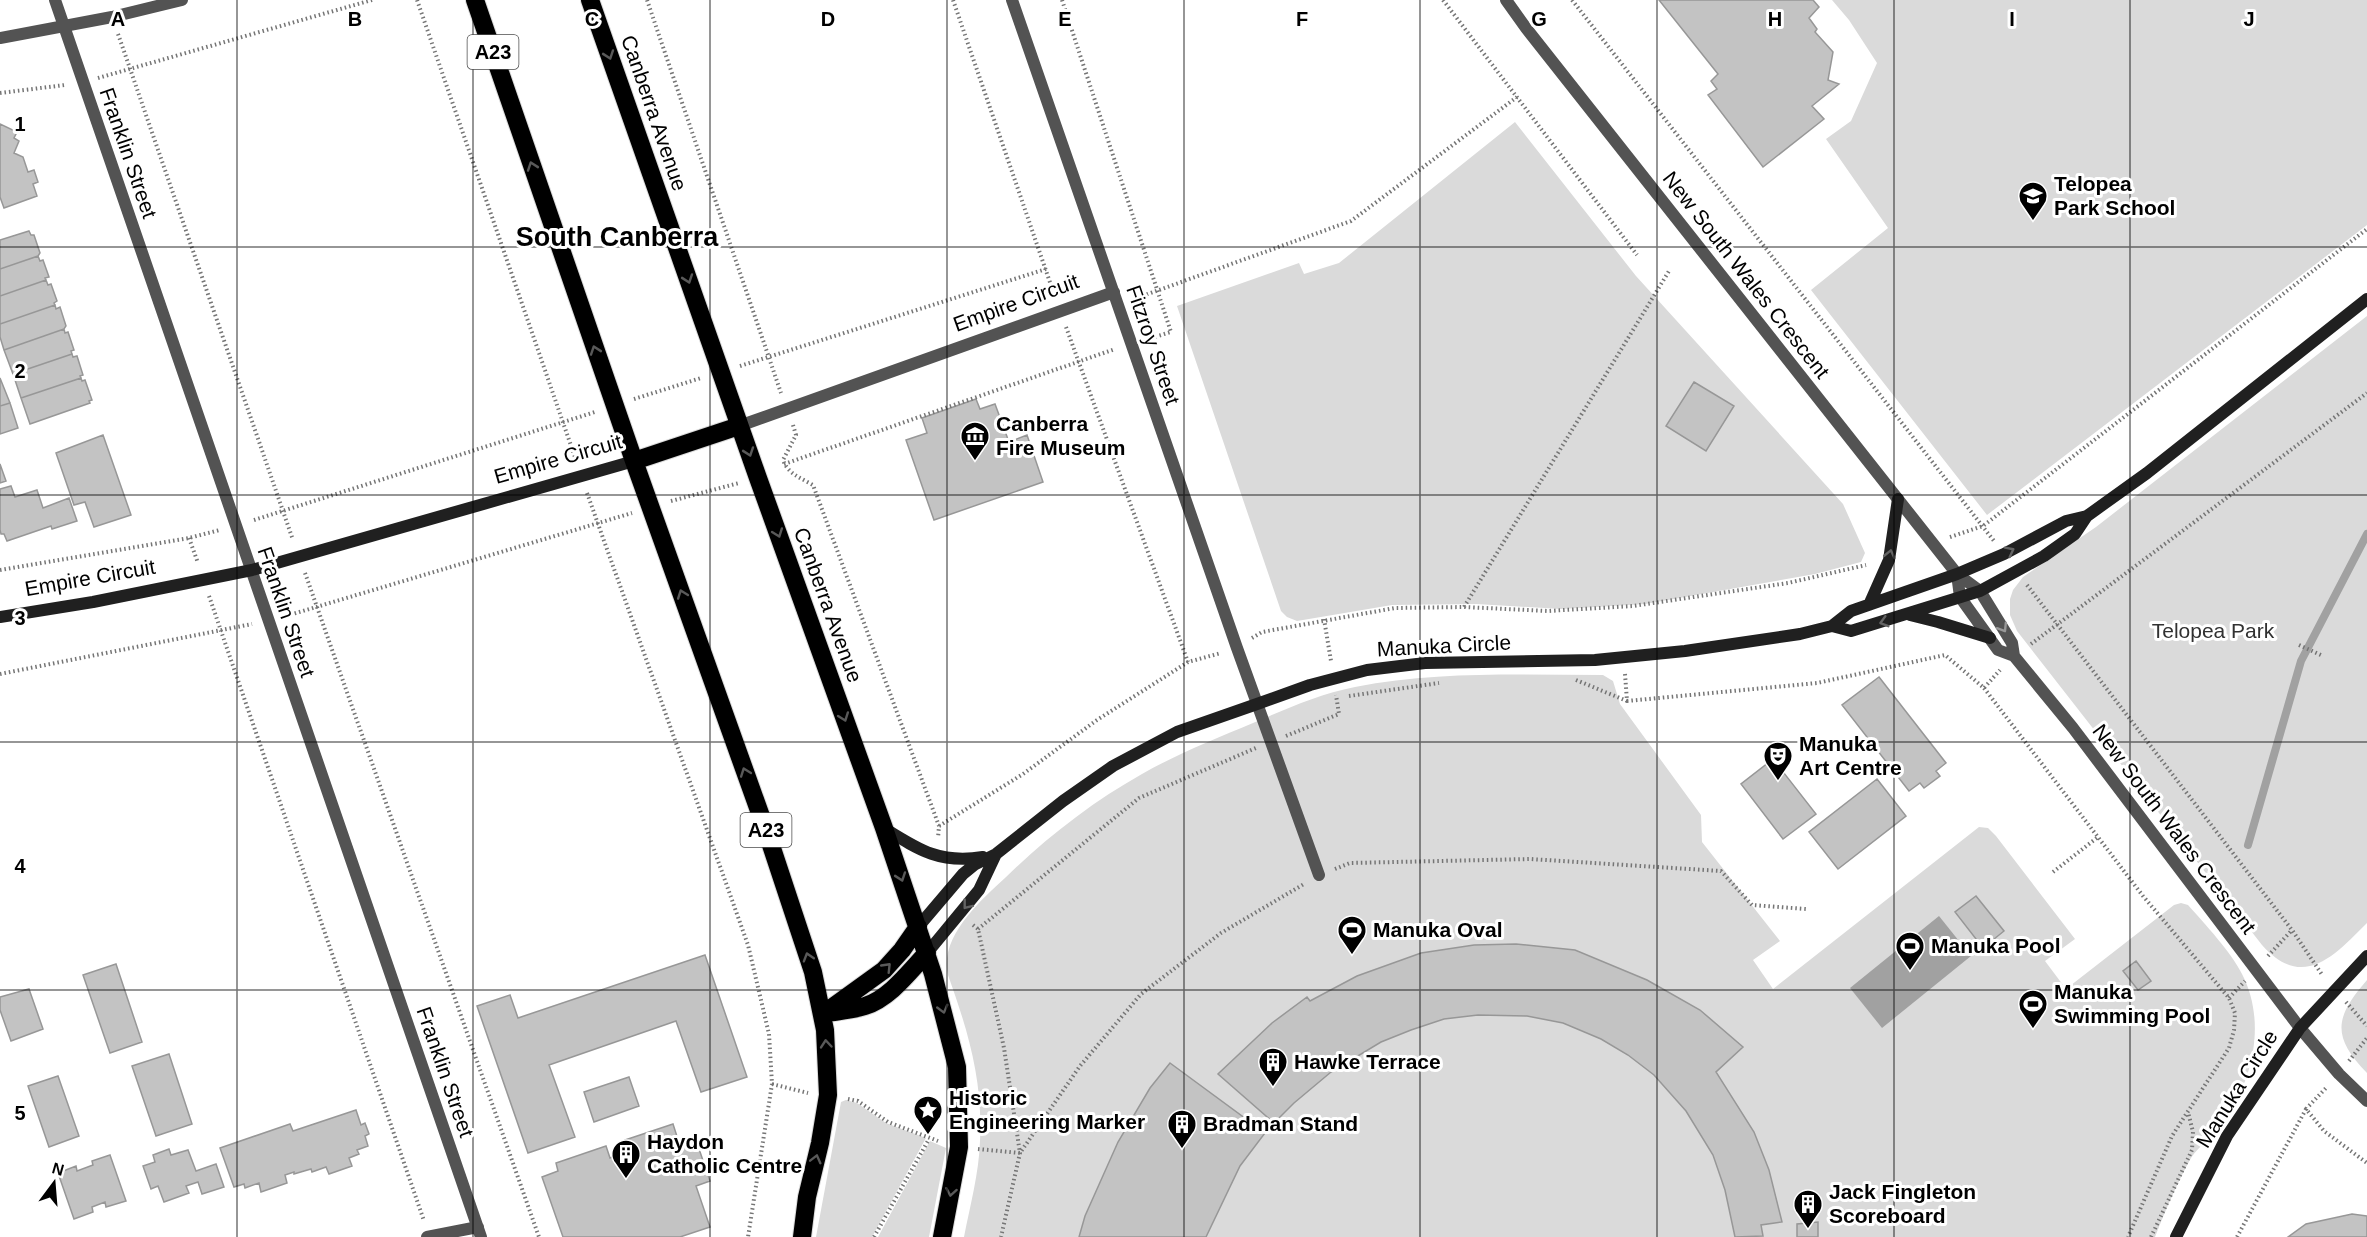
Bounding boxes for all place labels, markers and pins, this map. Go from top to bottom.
place label: Telopea Park School [2054,172,2175,219]
school or university icon: Telopea Park School [2017,180,2049,222]
place label: Canberra Fire Museum [996,412,1126,459]
museum icon: Canberra Fire Museum [959,420,991,462]
place label: Manuka Art Centre [1799,732,1902,779]
theatre icon: Manuka Art Centre [1762,740,1794,782]
sports icon: Manuka Oval [1336,914,1368,956]
place label: Manuka Oval [1373,918,1503,941]
sports icon: Manuka Pool [1894,930,1926,972]
place label: Manuka Pool [1931,934,2061,957]
place label: Manuka Swimming Pool [2054,980,2210,1027]
sports icon: Manuka Swimming Pool [2017,988,2049,1030]
building icon: Hawke Terrace [1257,1046,1289,1088]
place label: Hawke Terrace [1294,1050,1441,1073]
place label: Historic Engineering Marker [949,1086,1145,1133]
place icon: Historic Engineering Marker [912,1094,944,1136]
building icon: Bradman Stand [1166,1108,1198,1150]
place label: Bradman Stand [1203,1112,1358,1135]
place label: Haydon Catholic Centre [647,1130,802,1177]
building icon: Haydon Catholic Centre [610,1138,642,1180]
place label: Jack Fingleton Scoreboard [1829,1180,1976,1227]
building icon: Jack Fingleton Scoreboard [1792,1188,1824,1230]

